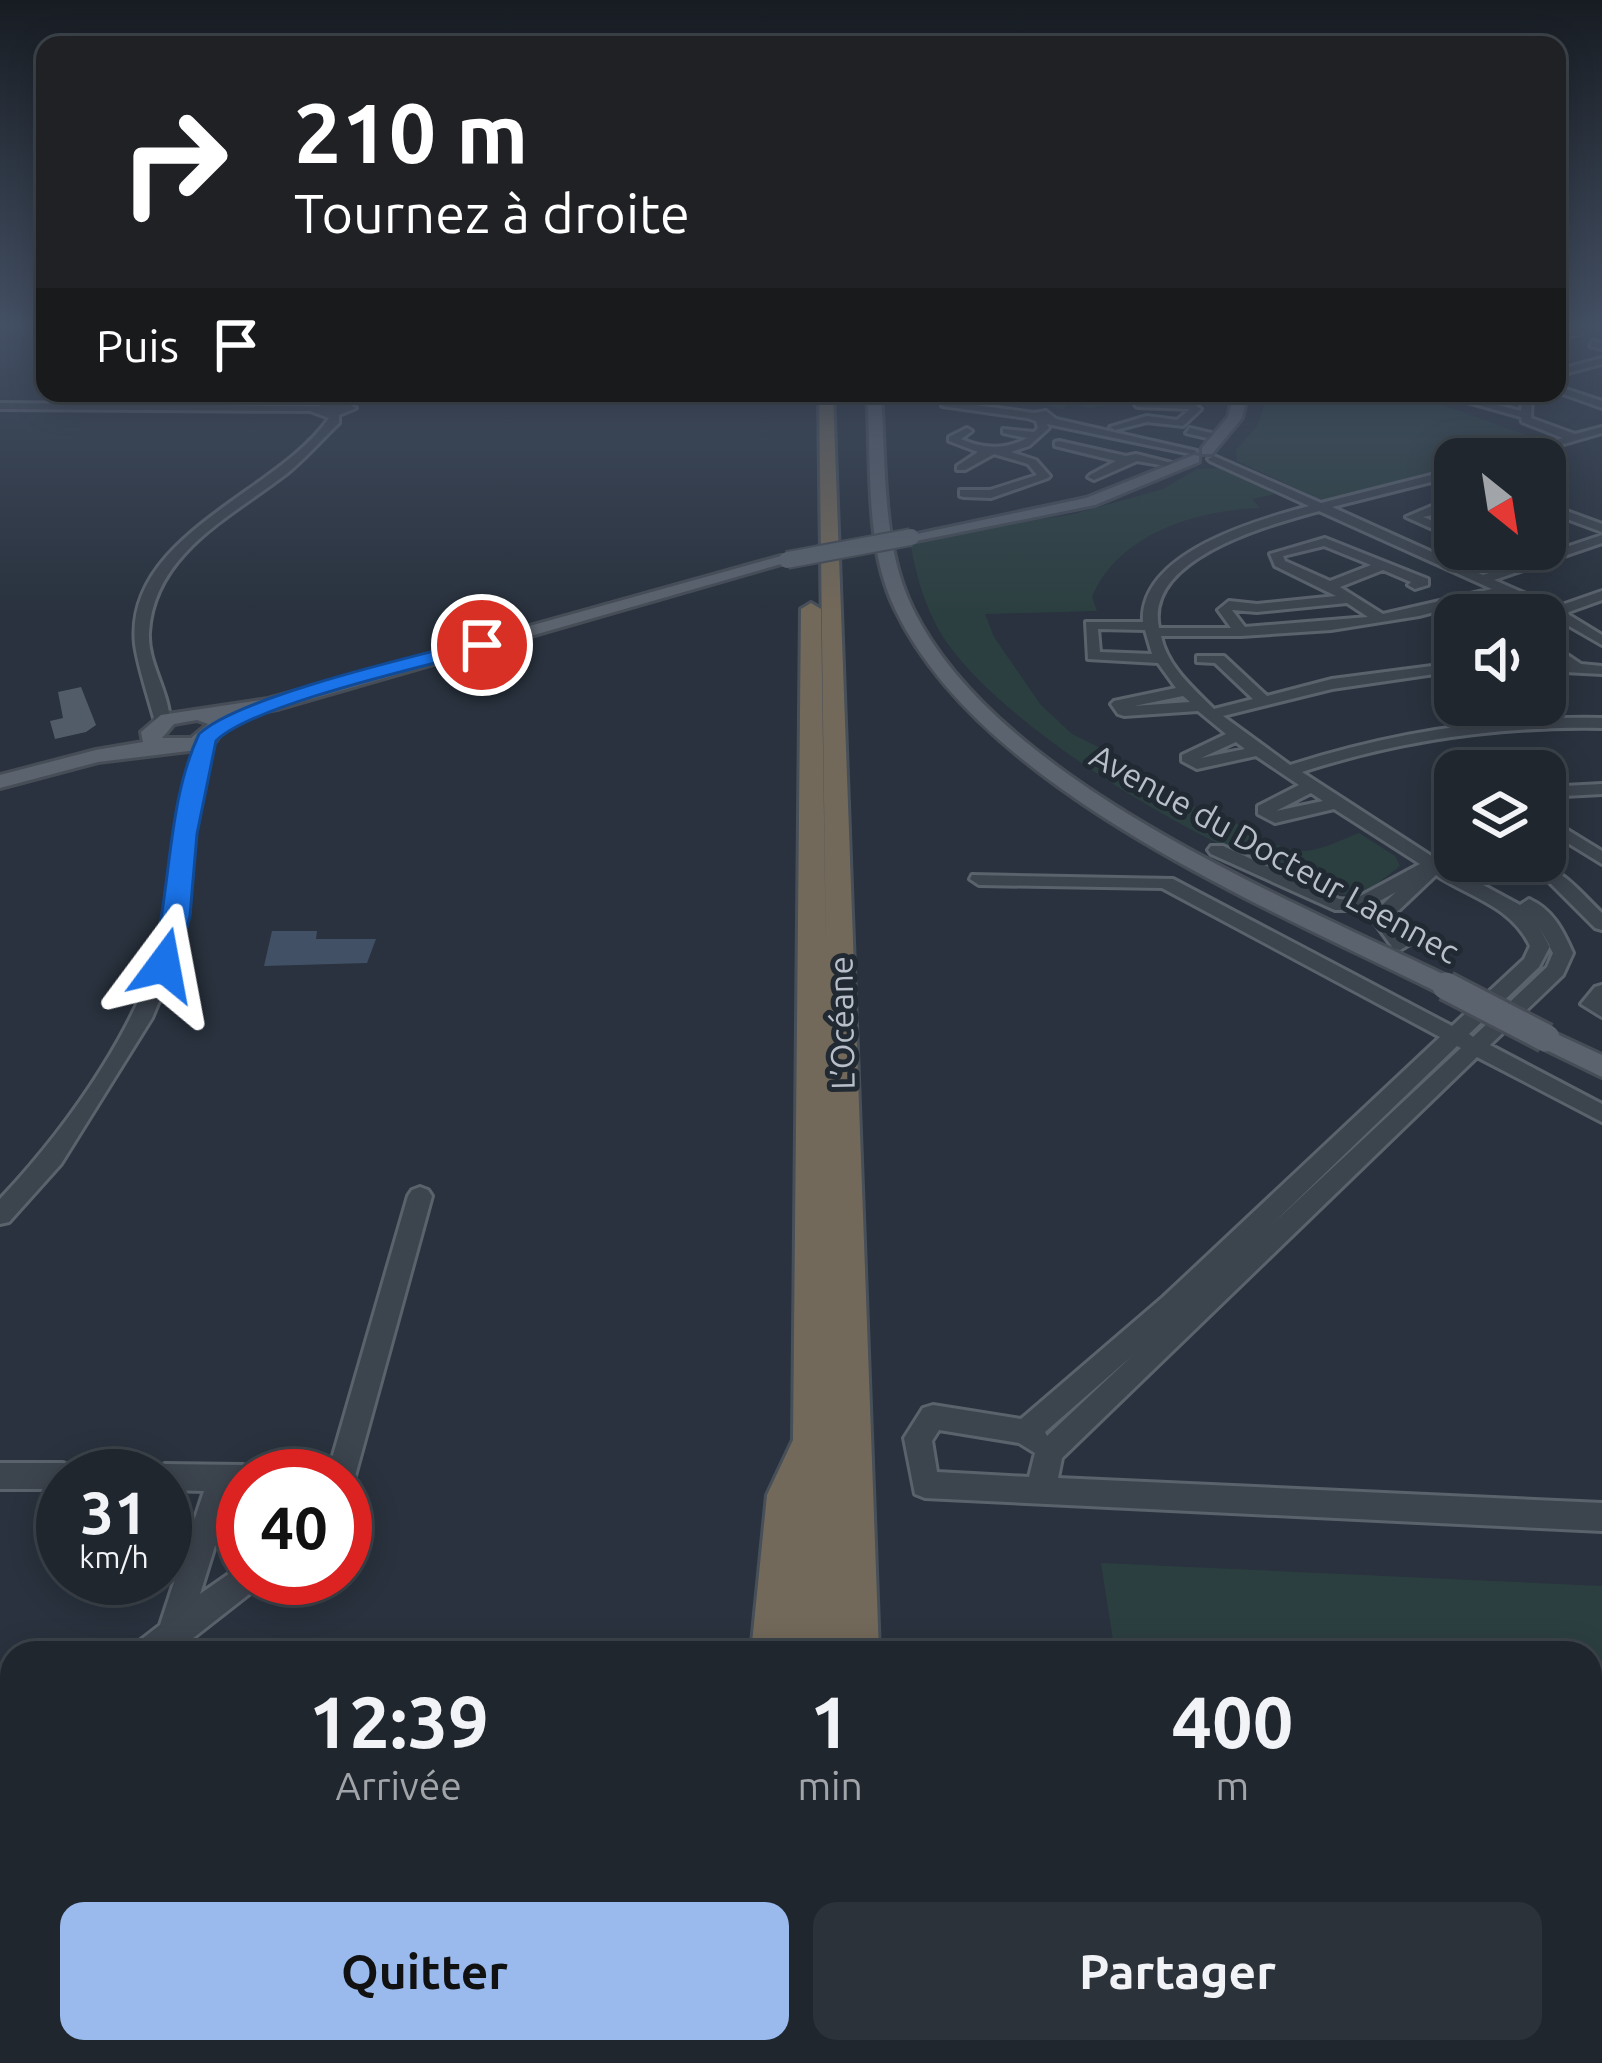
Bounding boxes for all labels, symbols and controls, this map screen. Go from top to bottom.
icon: right [96,84,252,240]
text: 210 m [294,85,528,179]
text: Tournez à droite [294,183,690,243]
icon: arrive [203,312,269,378]
text: Puis [96,320,179,371]
north arrow [1434,438,1566,570]
map controls [1434,438,1566,882]
pin [431,594,533,696]
button: sound [1434,594,1566,726]
icon: arrive [449,612,515,678]
street label: Avenue du Docteur Laennec [1084,736,1466,970]
button: layers [1434,750,1566,882]
position arrow [101,902,227,1028]
street label: L’Océane [821,956,861,1090]
speed limit sign: 40 [216,1449,372,1605]
text: 31 [80,1478,148,1545]
text: km/h [79,1540,149,1574]
text: 12:39 [309,1681,489,1762]
text: 1 [810,1681,850,1762]
text: 400 [1171,1681,1293,1762]
text: Arrivée [336,1764,462,1807]
text: min [797,1764,863,1807]
text: m [1216,1764,1249,1807]
button: Quitter [60,1902,789,2040]
button: Partager [813,1902,1542,2040]

